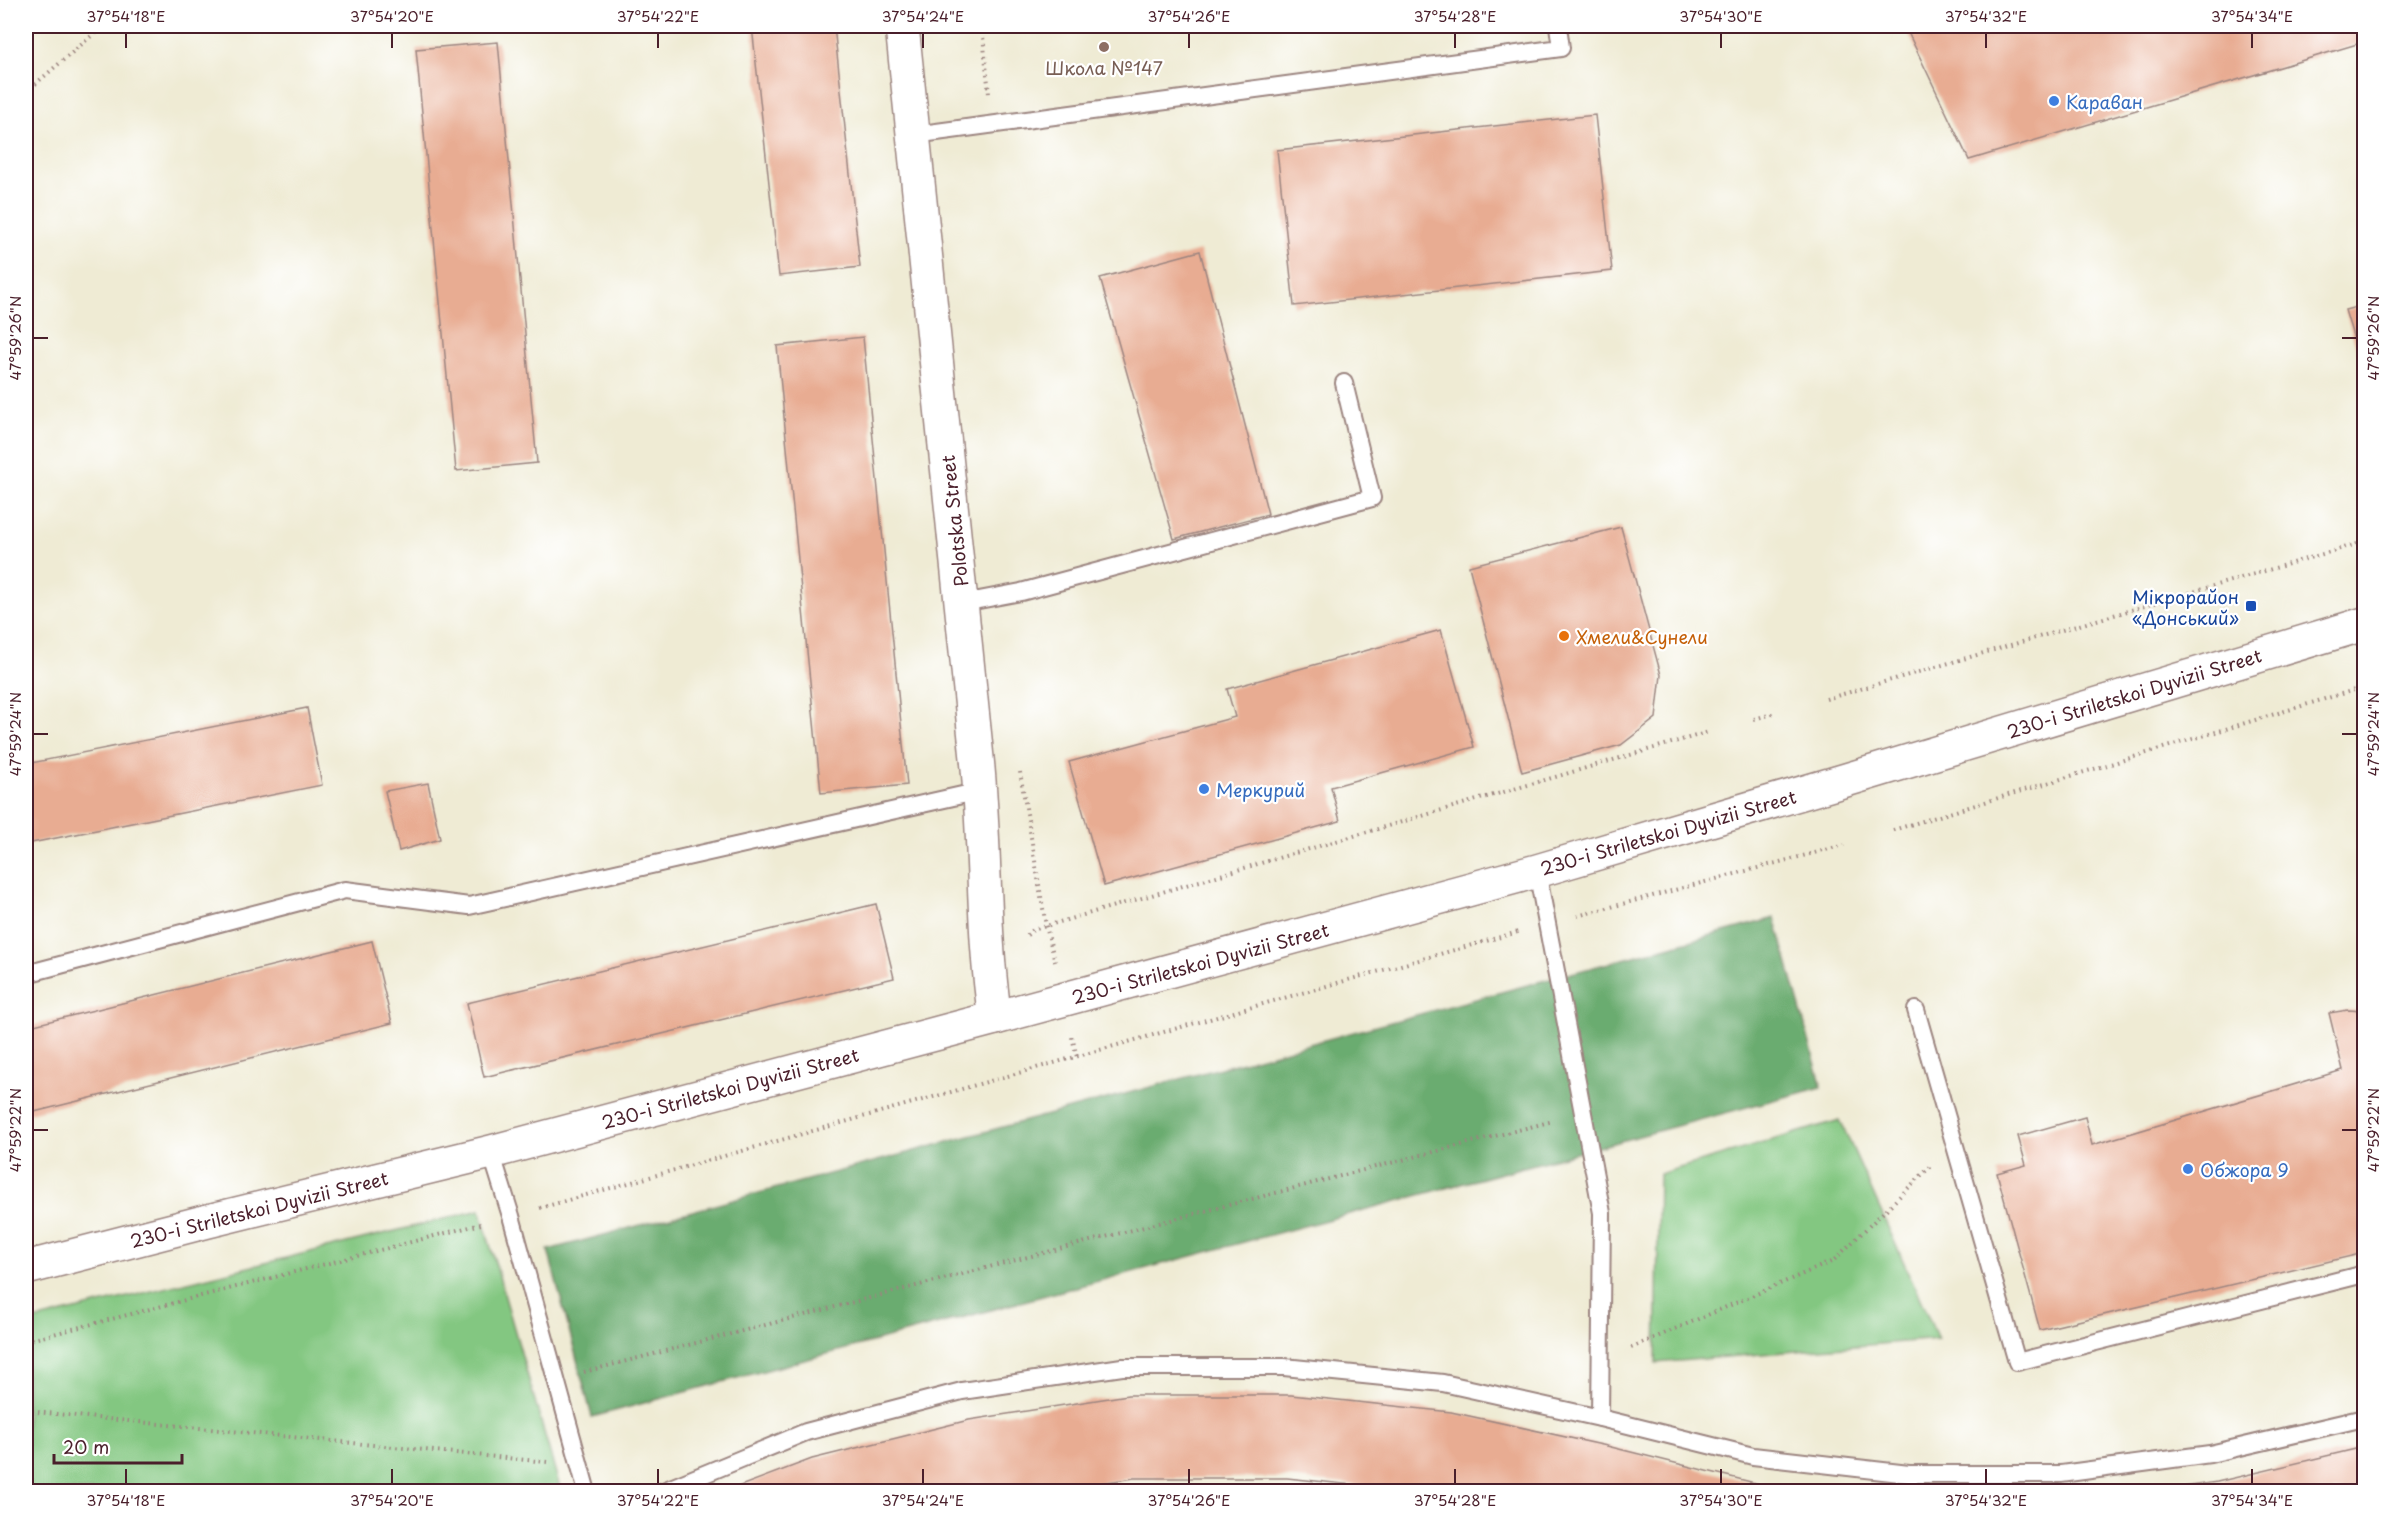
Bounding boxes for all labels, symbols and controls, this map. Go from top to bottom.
text: 37°54'18"E [87,4,165,27]
text: 37°54'20"E [350,4,434,27]
text: 37°54'22"E [617,4,699,27]
text: 37°54'24"E [882,4,964,27]
text: 37°54'26"E [1148,4,1230,27]
text: 37°54'28"E [1414,4,1496,27]
text: 37°54'30"E [1679,4,1763,27]
text: 37°54'32"E [1945,4,2027,27]
text: 37°54'34"E [2211,4,2293,27]
marker: Школа №147 [1097,40,1111,54]
place label: Школа №147 [1045,54,1163,81]
place label: Караван [2066,88,2143,115]
marker: Караван [2047,94,2061,108]
text: 47°59'26"N [3,296,26,380]
text: 47°59'26"N [2361,296,2384,380]
street label: Polotska Street [934,454,974,588]
place label: Мікрорайон «Донський» [2132,583,2239,631]
marker: Мікрорайон «Донський» [2244,599,2258,613]
place label: Хмели&Сунели [1576,623,1708,650]
marker: Хмели&Сунели [1557,629,1571,643]
street label: 230-i Striletskoi Dyvizii Street [2003,641,2265,745]
text: 47°59'24"N [3,692,26,776]
text: 47°59'24"N [2361,692,2384,776]
place label: Меркурий [1216,776,1305,803]
marker: Меркурий [1197,782,1211,796]
street label: 230-i Striletskoi Dyvizii Street [1537,782,1799,882]
street label: 230-i Striletskoi Dyvizii Street [1068,916,1332,1010]
street label: 230-i Striletskoi Dyvizii Street [598,1041,862,1135]
text: 47°59'22"N [3,1088,26,1172]
text: 47°59'22"N [2361,1088,2384,1172]
place label: Обжора 9 [2200,1156,2289,1183]
marker: Обжора 9 [2181,1162,2195,1176]
street label: 230-i Striletskoi Dyvizii Street [127,1164,391,1254]
scale bar [54,1427,182,1465]
text: 20 m [63,1433,109,1460]
text: 37°54'18"E [87,1488,165,1511]
text: 37°54'20"E [350,1488,434,1511]
text: 37°54'22"E [617,1488,699,1511]
text: 37°54'24"E [882,1488,964,1511]
text: 37°54'26"E [1148,1488,1230,1511]
text: 37°54'28"E [1414,1488,1496,1511]
text: 37°54'30"E [1679,1488,1763,1511]
text: 37°54'32"E [1945,1488,2027,1511]
text: 37°54'34"E [2211,1488,2293,1511]

